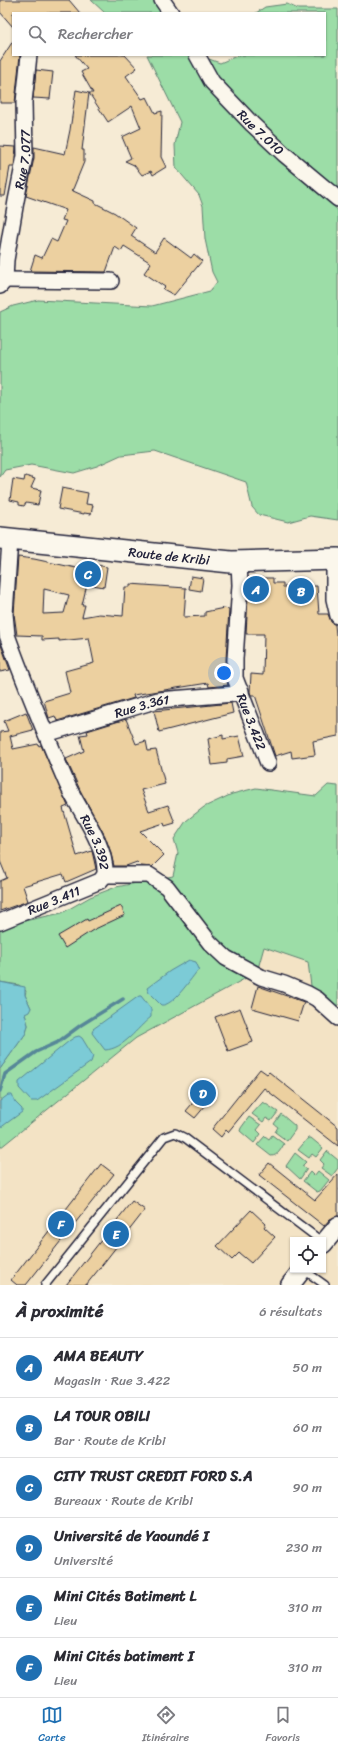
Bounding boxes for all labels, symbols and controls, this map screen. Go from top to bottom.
search box [12,12,326,56]
text: Rechercher [58,21,133,47]
icon: search [26,23,48,45]
street label: Rue 7.010 [232,104,290,161]
street label: Rue 7.077 [8,128,37,191]
street label: Route de Kribi [127,540,211,572]
pin: C [75,559,101,589]
pin: A [243,574,269,604]
pin: B [288,576,314,606]
your location [214,663,234,683]
street label: Rue 3.361 [112,688,170,725]
street label: Rue 3.422 [230,690,273,754]
street label: Rue 3.392 [74,810,116,872]
street label: Rue 3.411 [24,879,84,922]
pin: D [190,1078,216,1108]
pin: F [48,1209,74,1239]
pin: E [103,1219,129,1249]
map controls [290,1237,326,1273]
button: locate [290,1237,326,1273]
text: À proximité [16,1296,103,1326]
text: 6 résultats [259,1300,322,1323]
text: AMA BEAUTY [54,1343,143,1369]
text: A [25,1356,33,1379]
text: 50 m [292,1356,322,1379]
text: Magasin · Rue 3.422 [54,1369,170,1392]
text: LA TOUR OBILI [54,1403,150,1429]
text: B [25,1416,33,1439]
text: 60 m [293,1416,322,1439]
text: Bar · Route de Kribi [54,1429,166,1452]
text: CITY TRUST CREDIT FORD S.A [54,1463,253,1489]
text: C [25,1476,33,1499]
text: 90 m [292,1476,322,1499]
text: Bureaux · Route de Kribi [54,1489,193,1512]
text: Université de Yaoundé I [54,1523,209,1549]
text: D [25,1536,33,1559]
text: 230 m [286,1536,322,1559]
text: Université [54,1549,113,1572]
text: Mini Cités Batiment L [54,1583,196,1609]
text: E [25,1596,33,1619]
text: 310 m [288,1596,322,1619]
text: Lieu [54,1609,77,1632]
text: Mini Cités batiment I [54,1643,194,1669]
text: F [25,1656,33,1679]
text: 310 m [288,1656,322,1679]
text: Lieu [54,1669,77,1692]
tab: Carte [38,1704,66,1747]
tab: Itinéraire [142,1704,189,1747]
tab: Favoris [265,1704,300,1747]

